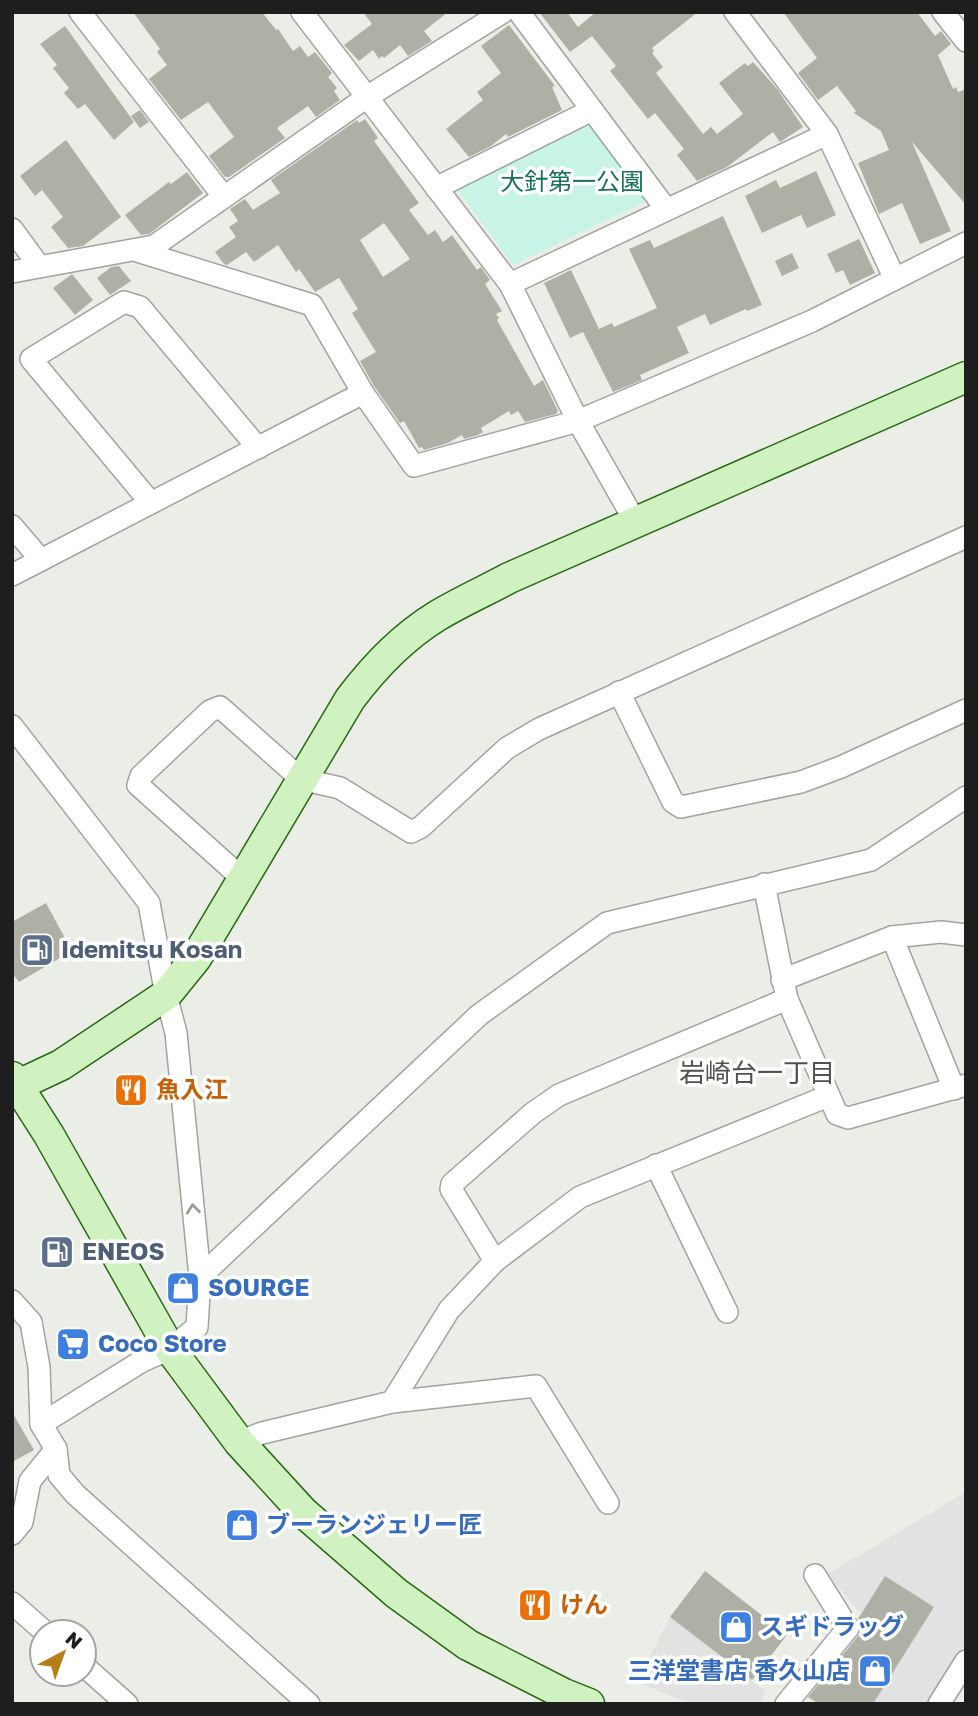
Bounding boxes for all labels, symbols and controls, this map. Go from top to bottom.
park label: 大針第一公園 [500,166,644,195]
fuel station icon: Idemitsu Kosan [18,931,56,969]
place label: Idemitsu Kosan [61,934,242,963]
district label: 岩崎台一丁目 [679,1057,835,1088]
restaurant icon: 魚入江 [112,1071,150,1109]
place label: 魚入江 [156,1074,228,1103]
one-way arrow [186,1203,201,1214]
fuel station icon: ENEOS [38,1233,76,1271]
place label: ENEOS [82,1236,165,1265]
shop icon: SOURGE [164,1269,202,1307]
place label: SOURGE [208,1272,309,1301]
supermarket icon: Coco Store [54,1325,92,1363]
place label: Coco Store [98,1328,227,1357]
shop icon: ブーランジェリー匠 [223,1506,261,1544]
place label: ブーランジェリー匠 [266,1509,482,1538]
restaurant icon: けん [516,1586,554,1624]
place label: けん [560,1589,608,1618]
shop icon: スギドラッグ [717,1608,755,1646]
place label: スギドラッグ [760,1611,904,1640]
north arrow [28,1618,98,1688]
text: N [61,1626,87,1653]
shop icon: 三洋堂書店 香久山店 [856,1652,894,1690]
place label: 三洋堂書店 香久山店 [628,1655,850,1684]

